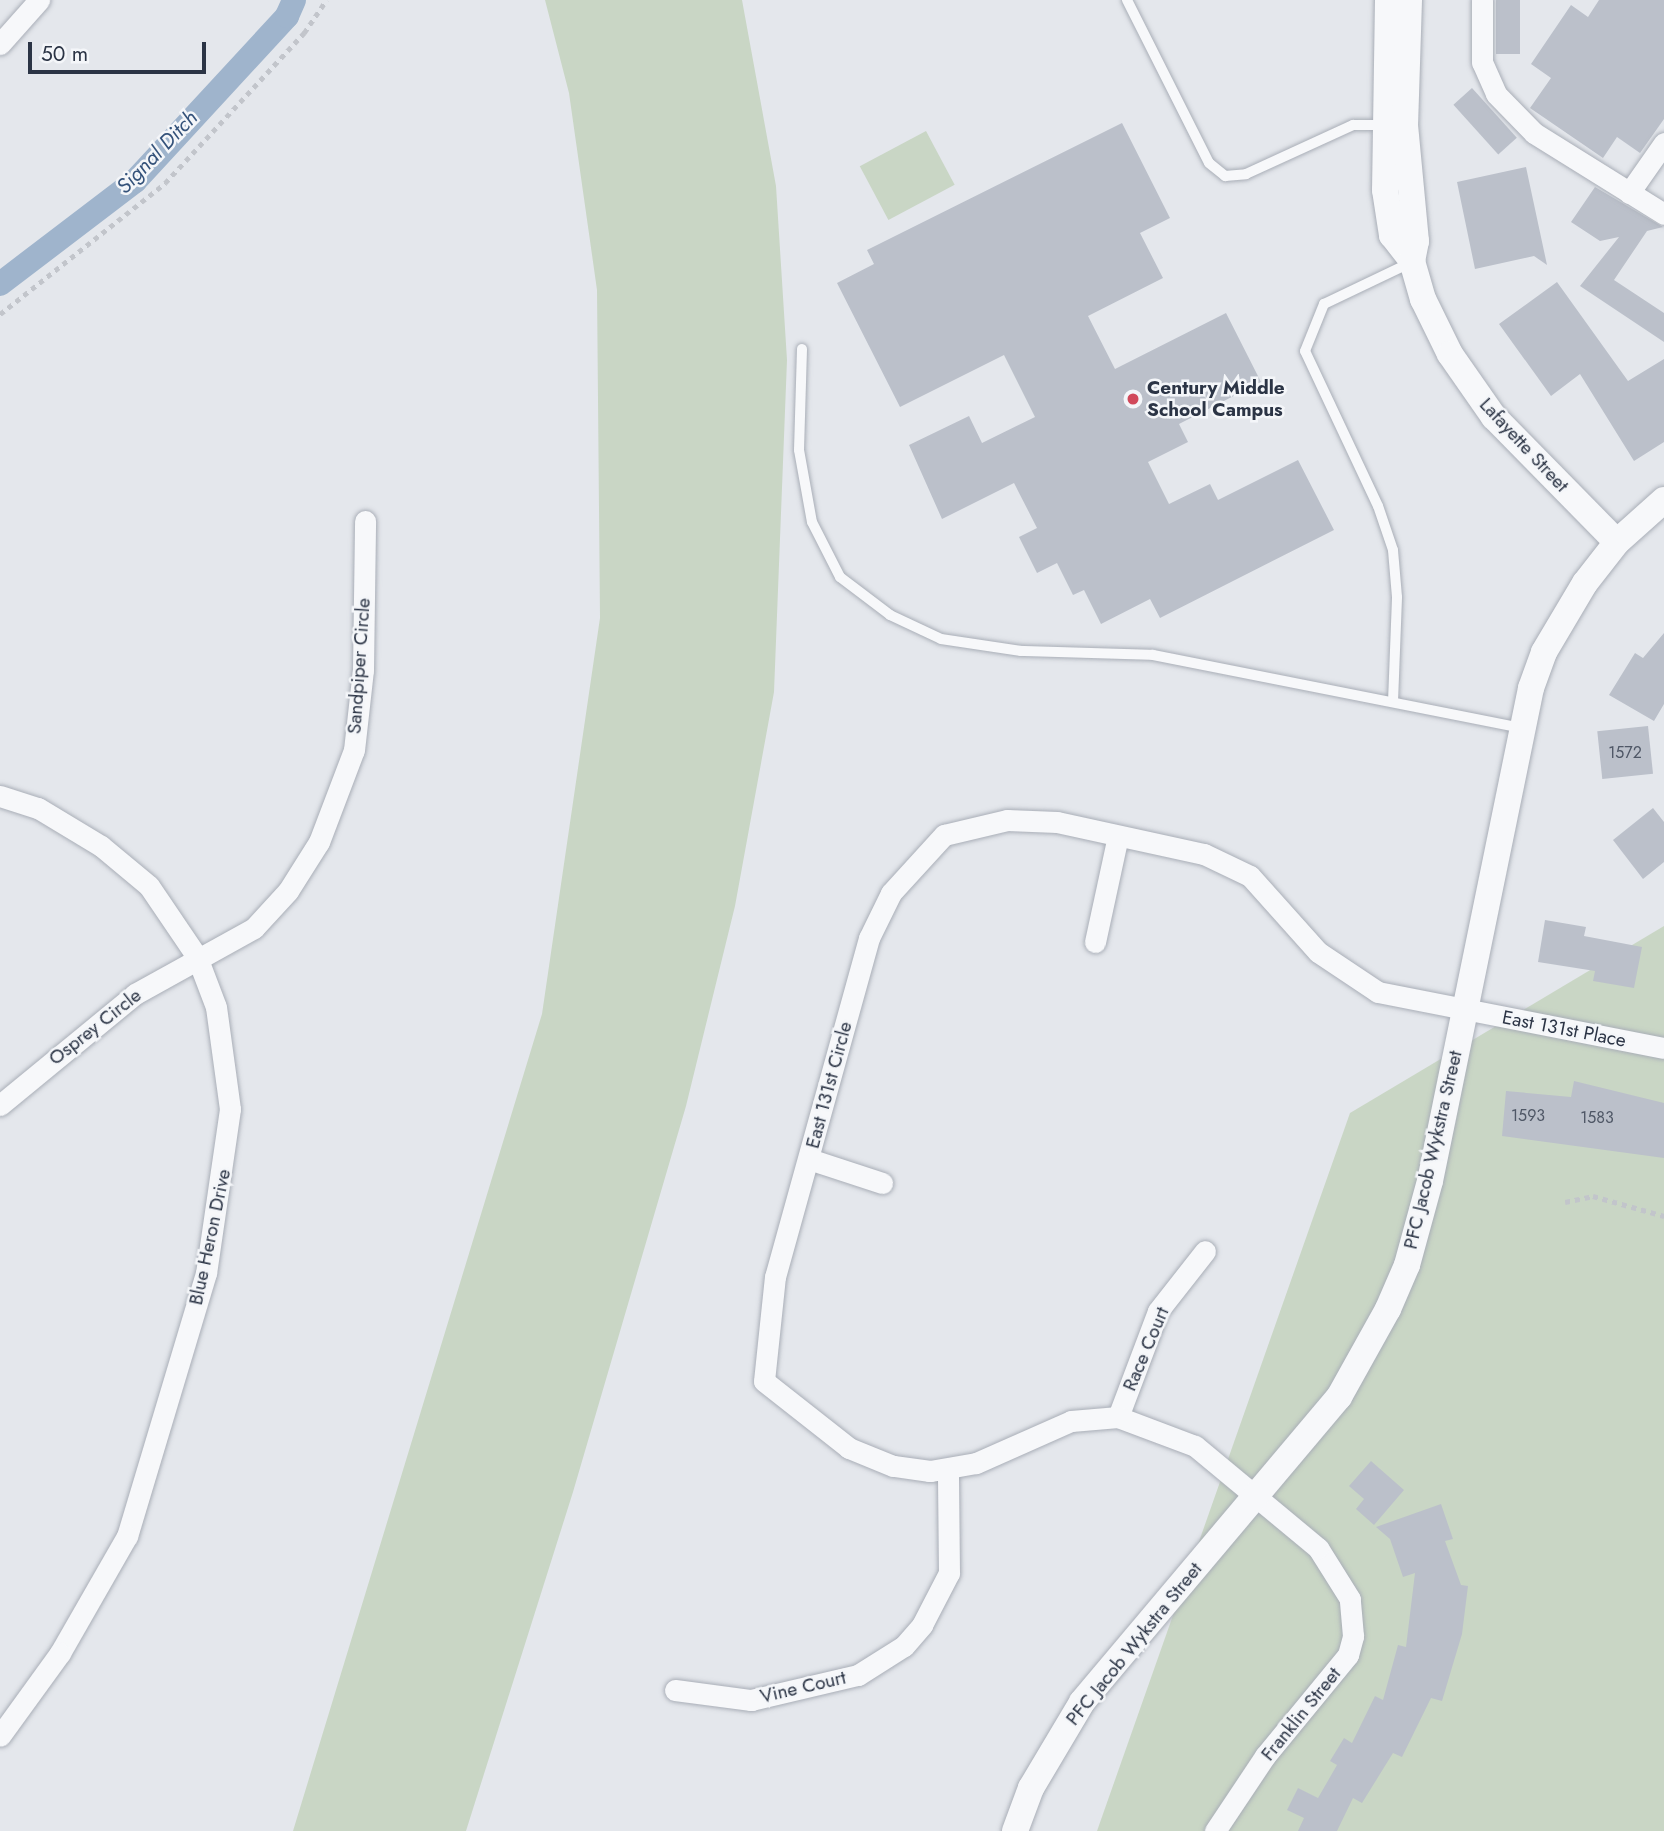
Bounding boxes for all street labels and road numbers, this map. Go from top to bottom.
street label: Lafayette Street [1475,393,1573,497]
street label: Sandpiper Circle [343,597,375,735]
street label: Osprey Circle [44,984,146,1070]
street label: East 131st Place [1500,1006,1628,1052]
street label: East 131st Circle [801,1019,857,1151]
street label: PFC Jacob Wykstra Street [1399,1049,1467,1251]
street label: Blue Heron Drive [184,1167,236,1307]
street label: Race Court [1118,1304,1174,1394]
street label: PFC Jacob Wykstra Street [1061,1558,1207,1730]
street label: Franklin Street [1256,1663,1346,1765]
street label: Vine Court [758,1666,848,1708]

